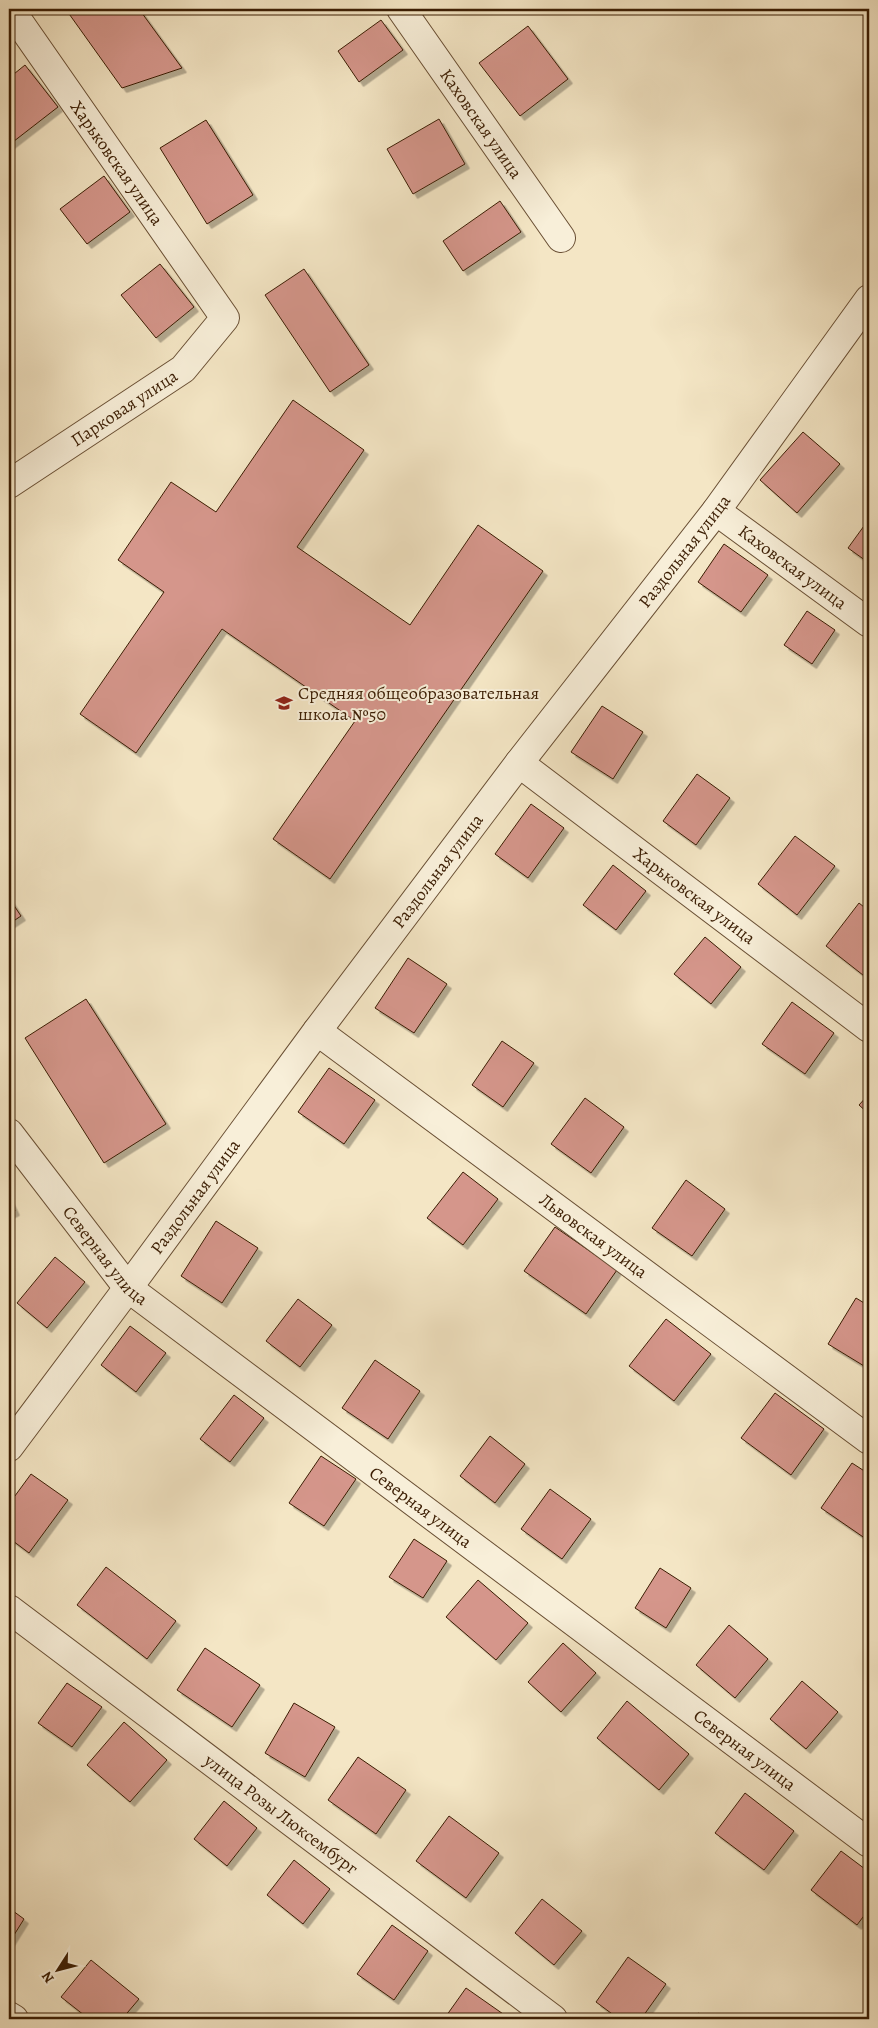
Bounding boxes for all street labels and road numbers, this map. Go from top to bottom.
street label: Каховская улица [434,64,528,184]
street label: Харьковская улица [65,96,169,231]
street label: Парковая улица [66,363,183,452]
street label: Раздольная улица [633,489,736,613]
street label: Каховская улица [733,519,852,615]
street label: Раздольная улица [387,808,489,933]
street label: Харьковская улица [628,842,761,950]
street label: Раздольная улица [145,1134,246,1259]
street label: Львовская улица [534,1188,653,1284]
street label: Северная улица [57,1201,153,1311]
street label: Северная улица [364,1461,477,1554]
street label: Северная улица [689,1704,802,1797]
street label: улица Розы Люксембург [199,1748,364,1880]

